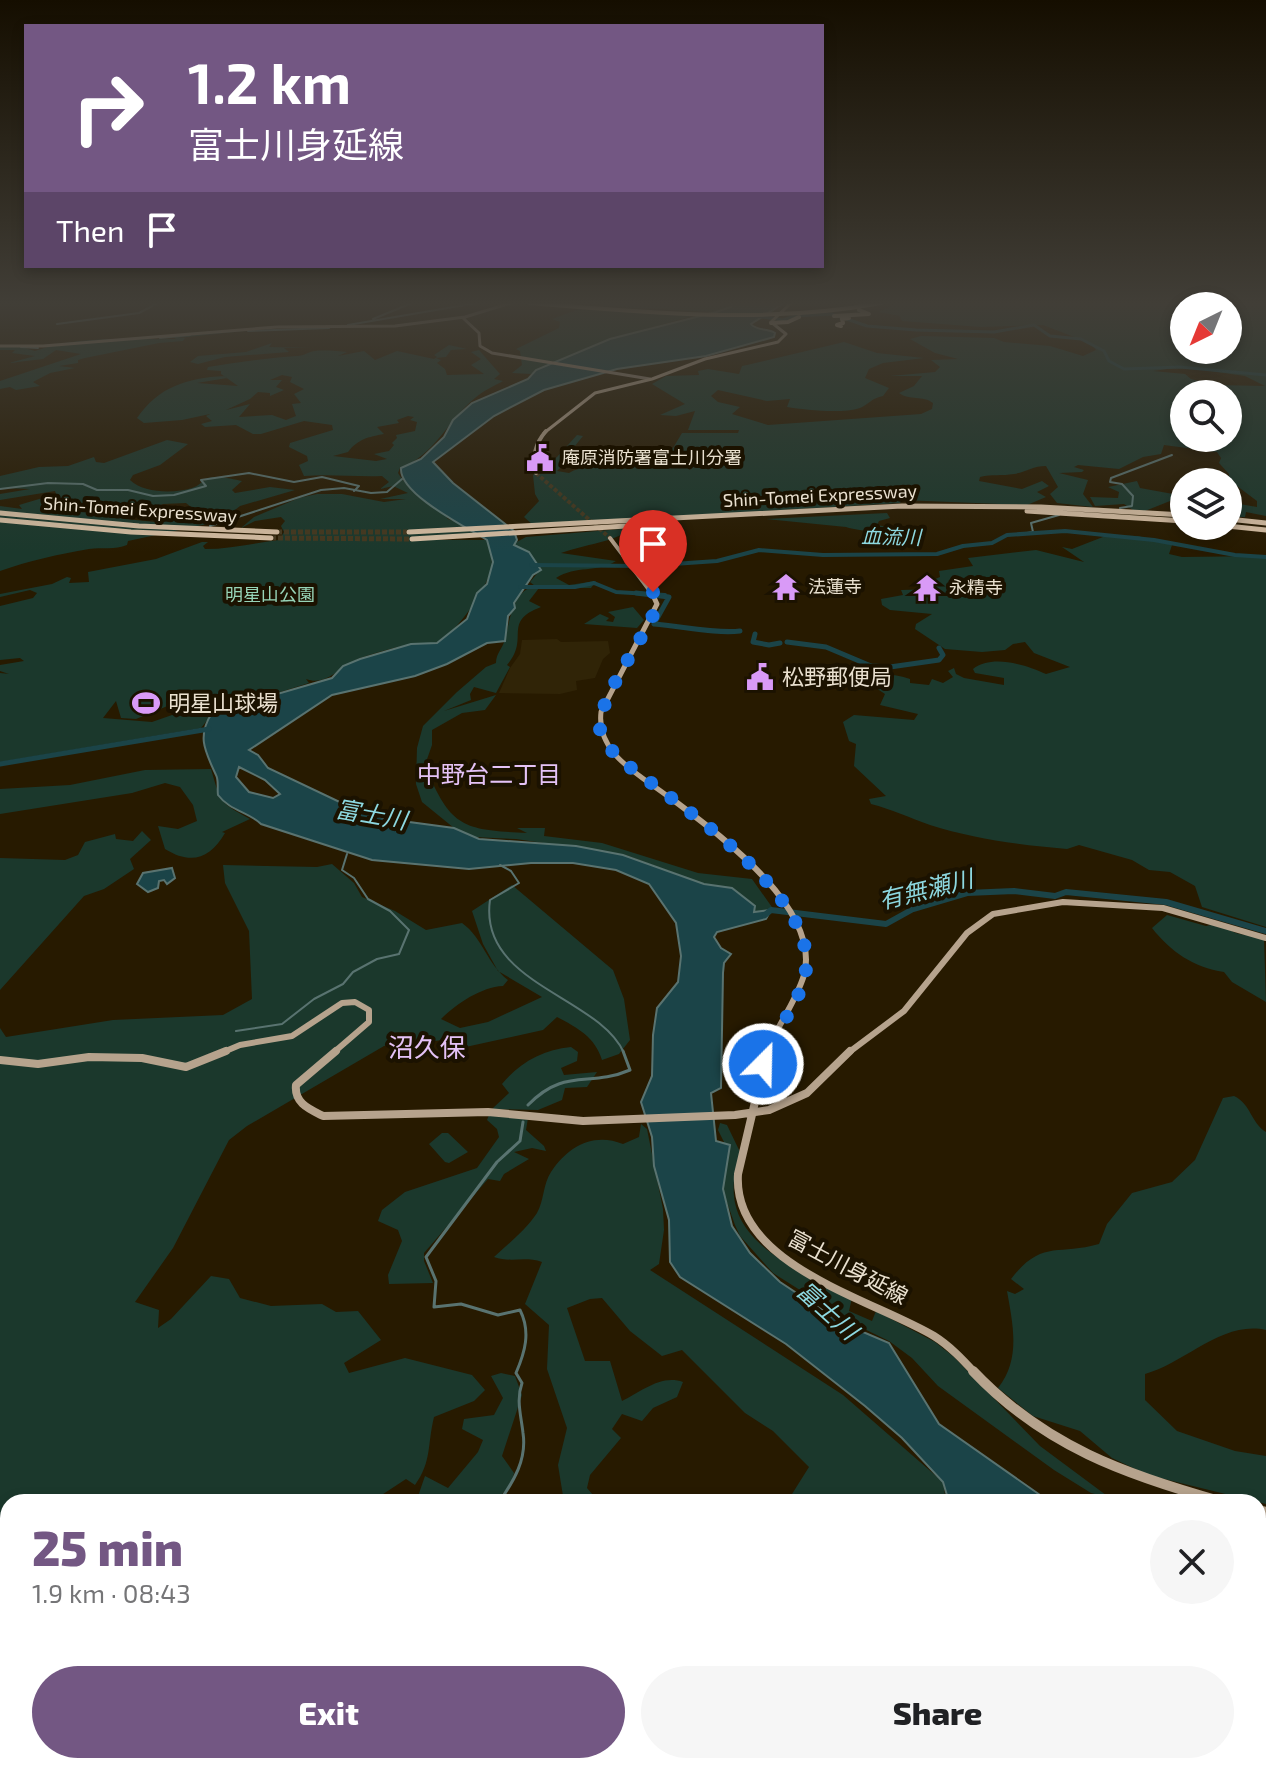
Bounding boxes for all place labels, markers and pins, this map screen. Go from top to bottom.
public building icon: 庵原消防署富士川分署 [525,443,555,473]
place label: 庵原消防署富士川分署 [562,446,742,468]
pin [619,510,687,592]
temple icon: 法蓮寺 [771,572,801,602]
temple icon: 永精寺 [912,573,942,603]
place label: 法蓮寺 [808,575,862,597]
place label: 永精寺 [949,576,1003,598]
public building icon: 松野郵便局 [745,662,775,692]
place label: 松野郵便局 [782,663,892,689]
sports icon: 明星山球場 [131,688,161,718]
place label: 明星山球場 [168,689,278,715]

